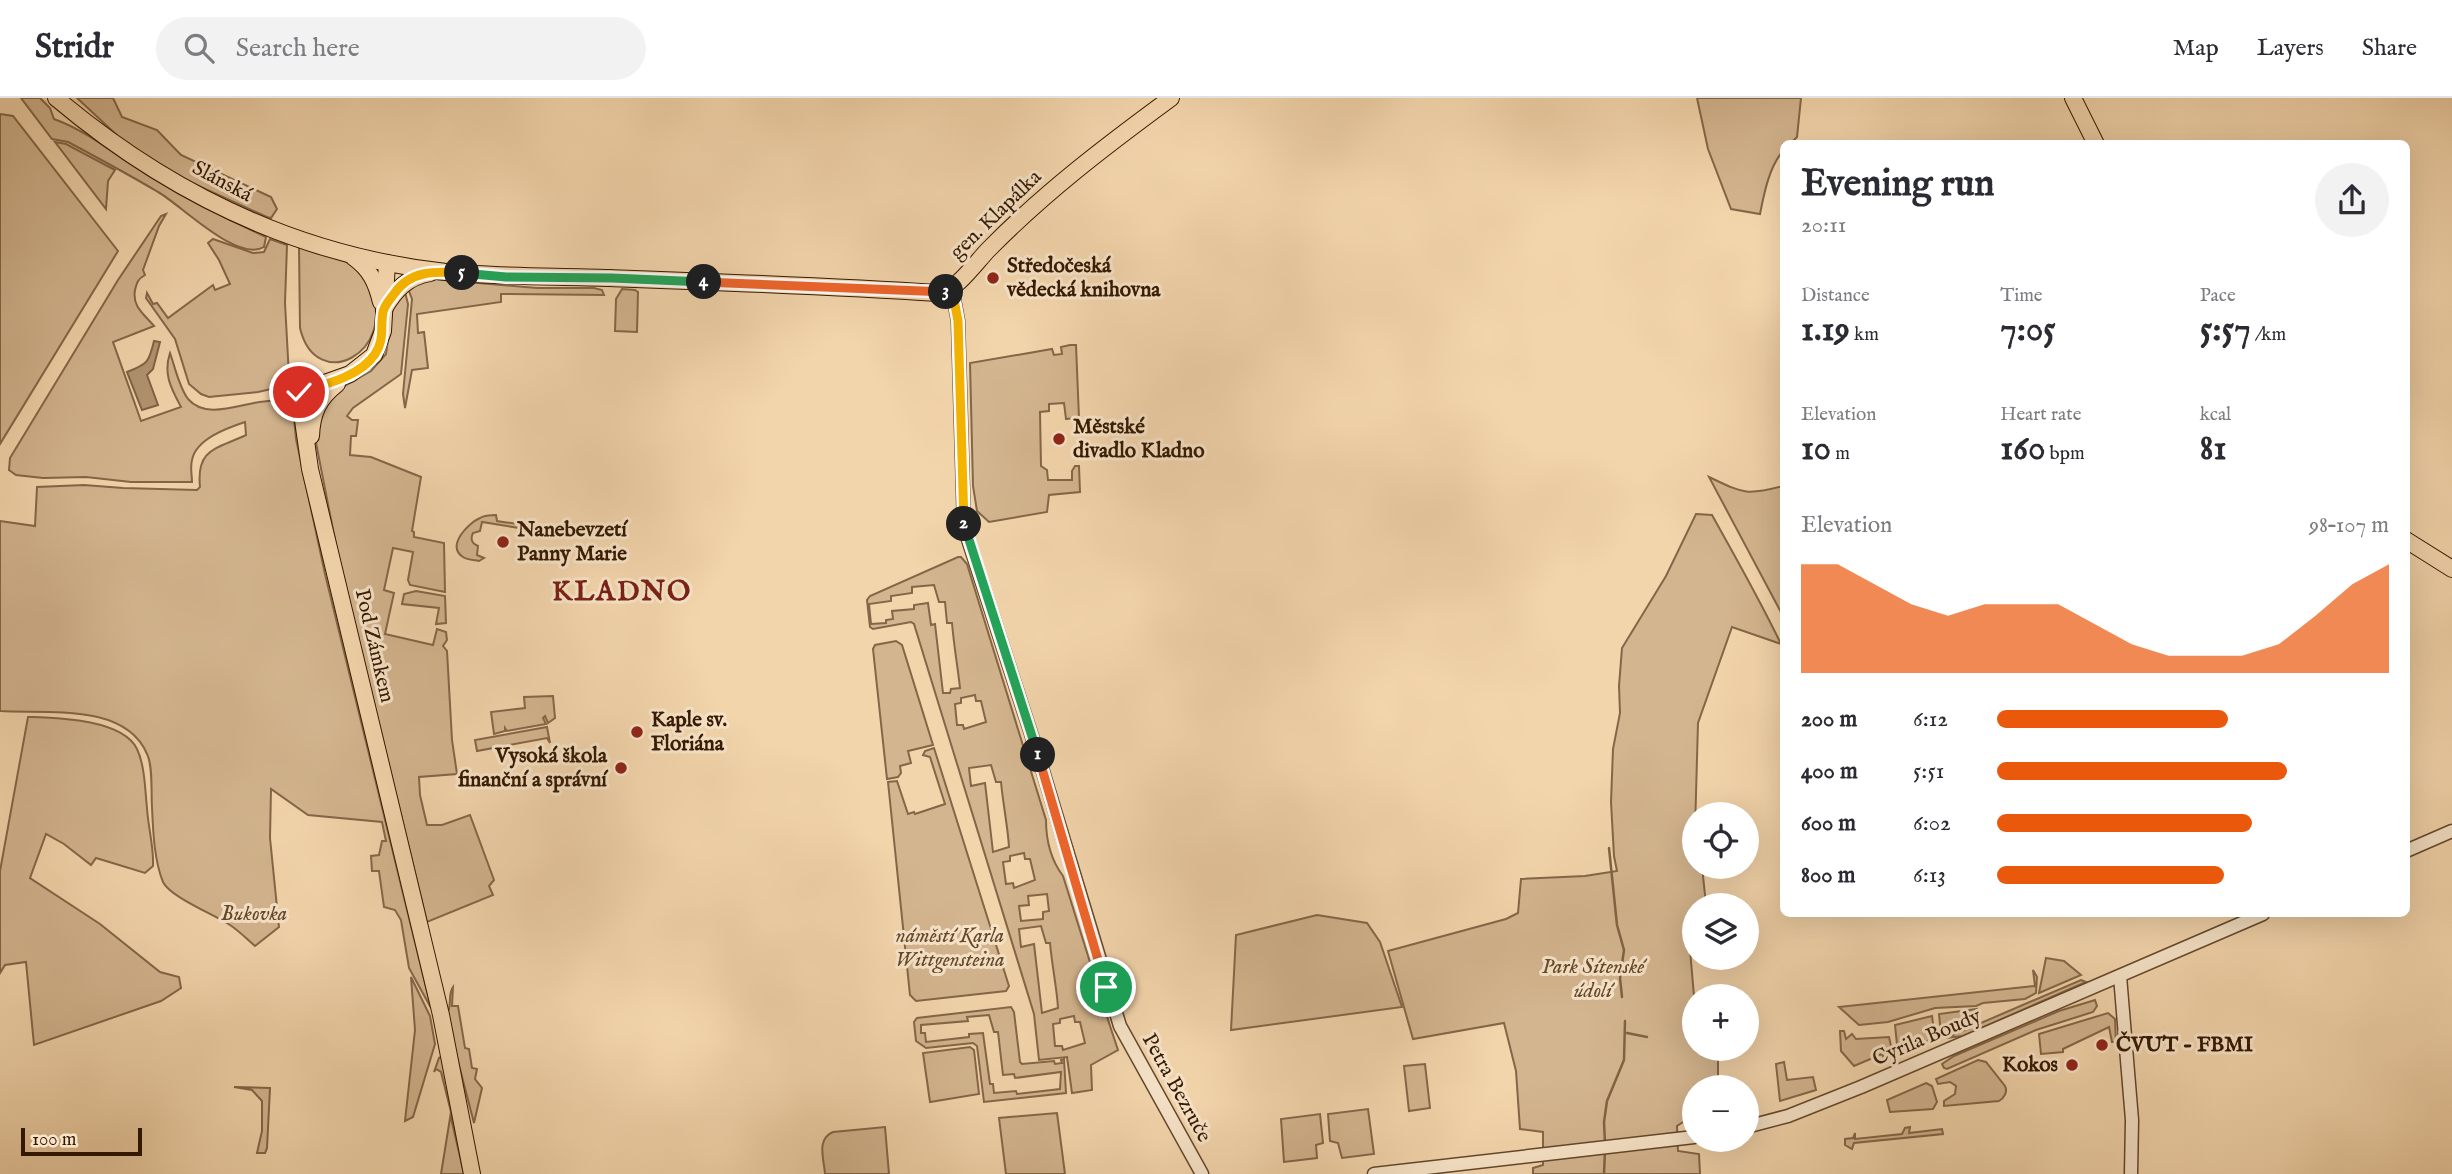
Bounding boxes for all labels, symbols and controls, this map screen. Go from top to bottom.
search box [156,17,646,80]
text: Stridr [35,27,114,69]
icon: search [180,29,218,67]
text: Search here [236,32,360,65]
text: Map [2173,33,2219,64]
text: Layers [2257,33,2324,64]
text: Share [2362,33,2417,64]
street label: Slánská [187,155,258,209]
text: Evening run [1801,161,1995,209]
button: share [2315,163,2389,237]
street label: gen. Klapálka [944,164,1048,266]
text: 20:11 [1801,211,1846,240]
place label: Středočeská vědecká knihovna [1006,253,1161,304]
pin: 5 [444,256,480,290]
text: 5 [458,260,465,284]
pin: 4 [686,264,722,300]
text: 4 [699,269,708,293]
marker: Středočeská vědecká knihovna [985,270,1001,286]
pin: 3 [928,274,964,310]
text: 3 [942,279,949,303]
text: Distance [1801,284,1870,308]
text: Time [2000,284,2043,308]
text: Pace [2200,284,2236,308]
text: 1.19 [1801,308,1850,353]
text: 7:05 [2000,308,2056,353]
text: 5:57 [2200,308,2251,353]
text: km [1850,323,1879,347]
text: /km [2251,323,2286,347]
pin [269,362,329,422]
icon: check [280,373,318,411]
text: Elevation [1801,403,1876,427]
text: Heart rate [2000,403,2081,427]
text: kcal [2200,403,2231,427]
place label: Městské divadlo Kladno [1073,414,1205,465]
text: 10 [1801,427,1831,472]
text: 160 [2000,427,2045,472]
text: 81 [2200,427,2226,472]
marker: Městské divadlo Kladno [1051,431,1067,447]
text: m [1831,442,1850,466]
text: bpm [2045,442,2085,466]
pin: 2 [946,506,982,542]
text: 2 [959,511,968,535]
text: Elevation [1801,511,1892,540]
text: 98–107 m [2309,511,2389,540]
place label: Nanebevzetí Panny Marie [516,517,629,568]
marker: Nanebevzetí Panny Marie [495,534,511,550]
district label: KLADNO [552,575,692,610]
street label: Pod Zámkem [348,587,400,705]
text: 200 m [1801,705,1857,734]
text: 6:12 [1913,705,1948,734]
place label: Kaple sv. Floriána [651,707,727,758]
marker: Kaple sv. Floriána [629,724,645,740]
pin: 1 [1020,738,1056,772]
text: 1 [1034,742,1041,766]
place label: Vysoká škola finanční a správní [458,743,609,794]
text: 400 m [1801,757,1858,786]
text: 5:51 [1913,757,1944,786]
marker: Vysoká škola finanční a správní [613,760,629,776]
map controls [1682,802,1759,1152]
button: locate [1682,802,1759,879]
text: 600 m [1801,809,1856,838]
text: 6:02 [1913,809,1951,838]
text: 800 m [1801,861,1855,890]
text: 6:13 [1913,861,1946,890]
button: layers [1682,893,1759,970]
park label: Bukovka [221,901,287,928]
park label: náměstí Karla Wittgensteina [895,923,1005,974]
park label: Park Sítenské údolí [1542,954,1647,1005]
pin [1076,957,1136,1017]
icon: arrive [1087,968,1125,1006]
button: + [1682,984,1759,1061]
street label: Cyrila Boudy [1869,1003,1986,1073]
street label: Petra Bezruče [1135,1029,1217,1148]
place label: ČVUT - FBMI [2116,1031,2253,1059]
marker: ČVUT - FBMI [2094,1037,2110,1053]
place label: Kokos [2002,1052,2058,1079]
marker: Kokos [2064,1057,2080,1073]
button: − [1682,1075,1759,1152]
scale bar [21,1125,142,1157]
text: 100 m [32,1128,76,1152]

